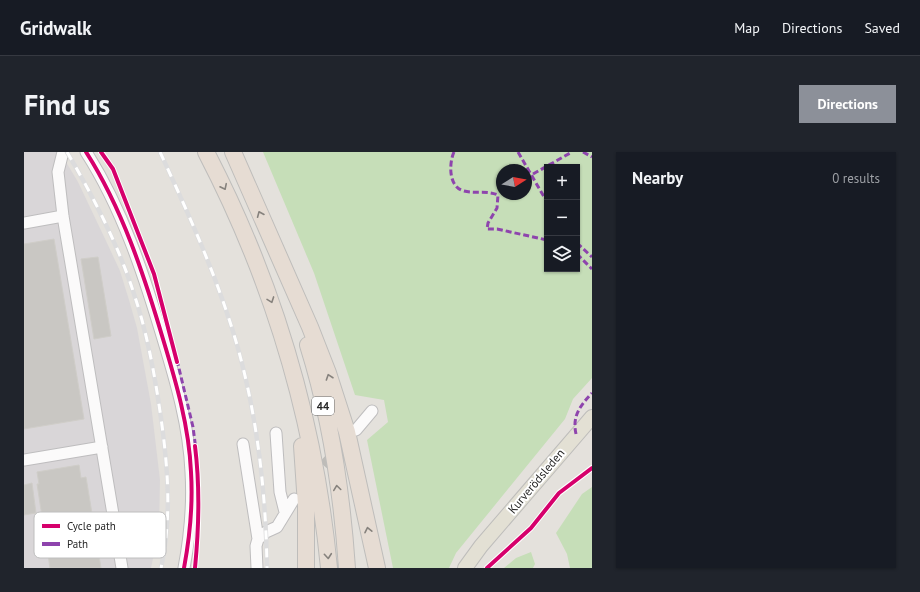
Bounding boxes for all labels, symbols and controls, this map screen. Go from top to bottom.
text: Gridwalk [20,16,92,40]
text: Map [734,19,760,37]
text: Directions [782,19,842,37]
text: Saved [864,19,900,37]
button: Directions [799,85,896,123]
text: Find us [24,86,110,123]
north arrow [496,164,532,200]
map controls [544,164,580,272]
button: + [544,164,580,200]
text: Nearby [632,167,683,189]
text: 0 results [832,170,880,187]
one-way arrow [219,182,227,190]
button: − [544,200,580,236]
one-way arrow [257,210,265,217]
button: layers [544,236,580,272]
one-way arrow [267,296,275,303]
one-way arrow [325,374,334,381]
road number: 44 [312,397,334,415]
street label: Kurverödsleden [505,446,567,516]
one-way arrow [333,485,342,491]
legend [34,512,166,558]
text: Cycle path [67,519,116,533]
one-way arrow [365,527,373,533]
text: Path [67,537,88,551]
one-way arrow [323,553,332,559]

